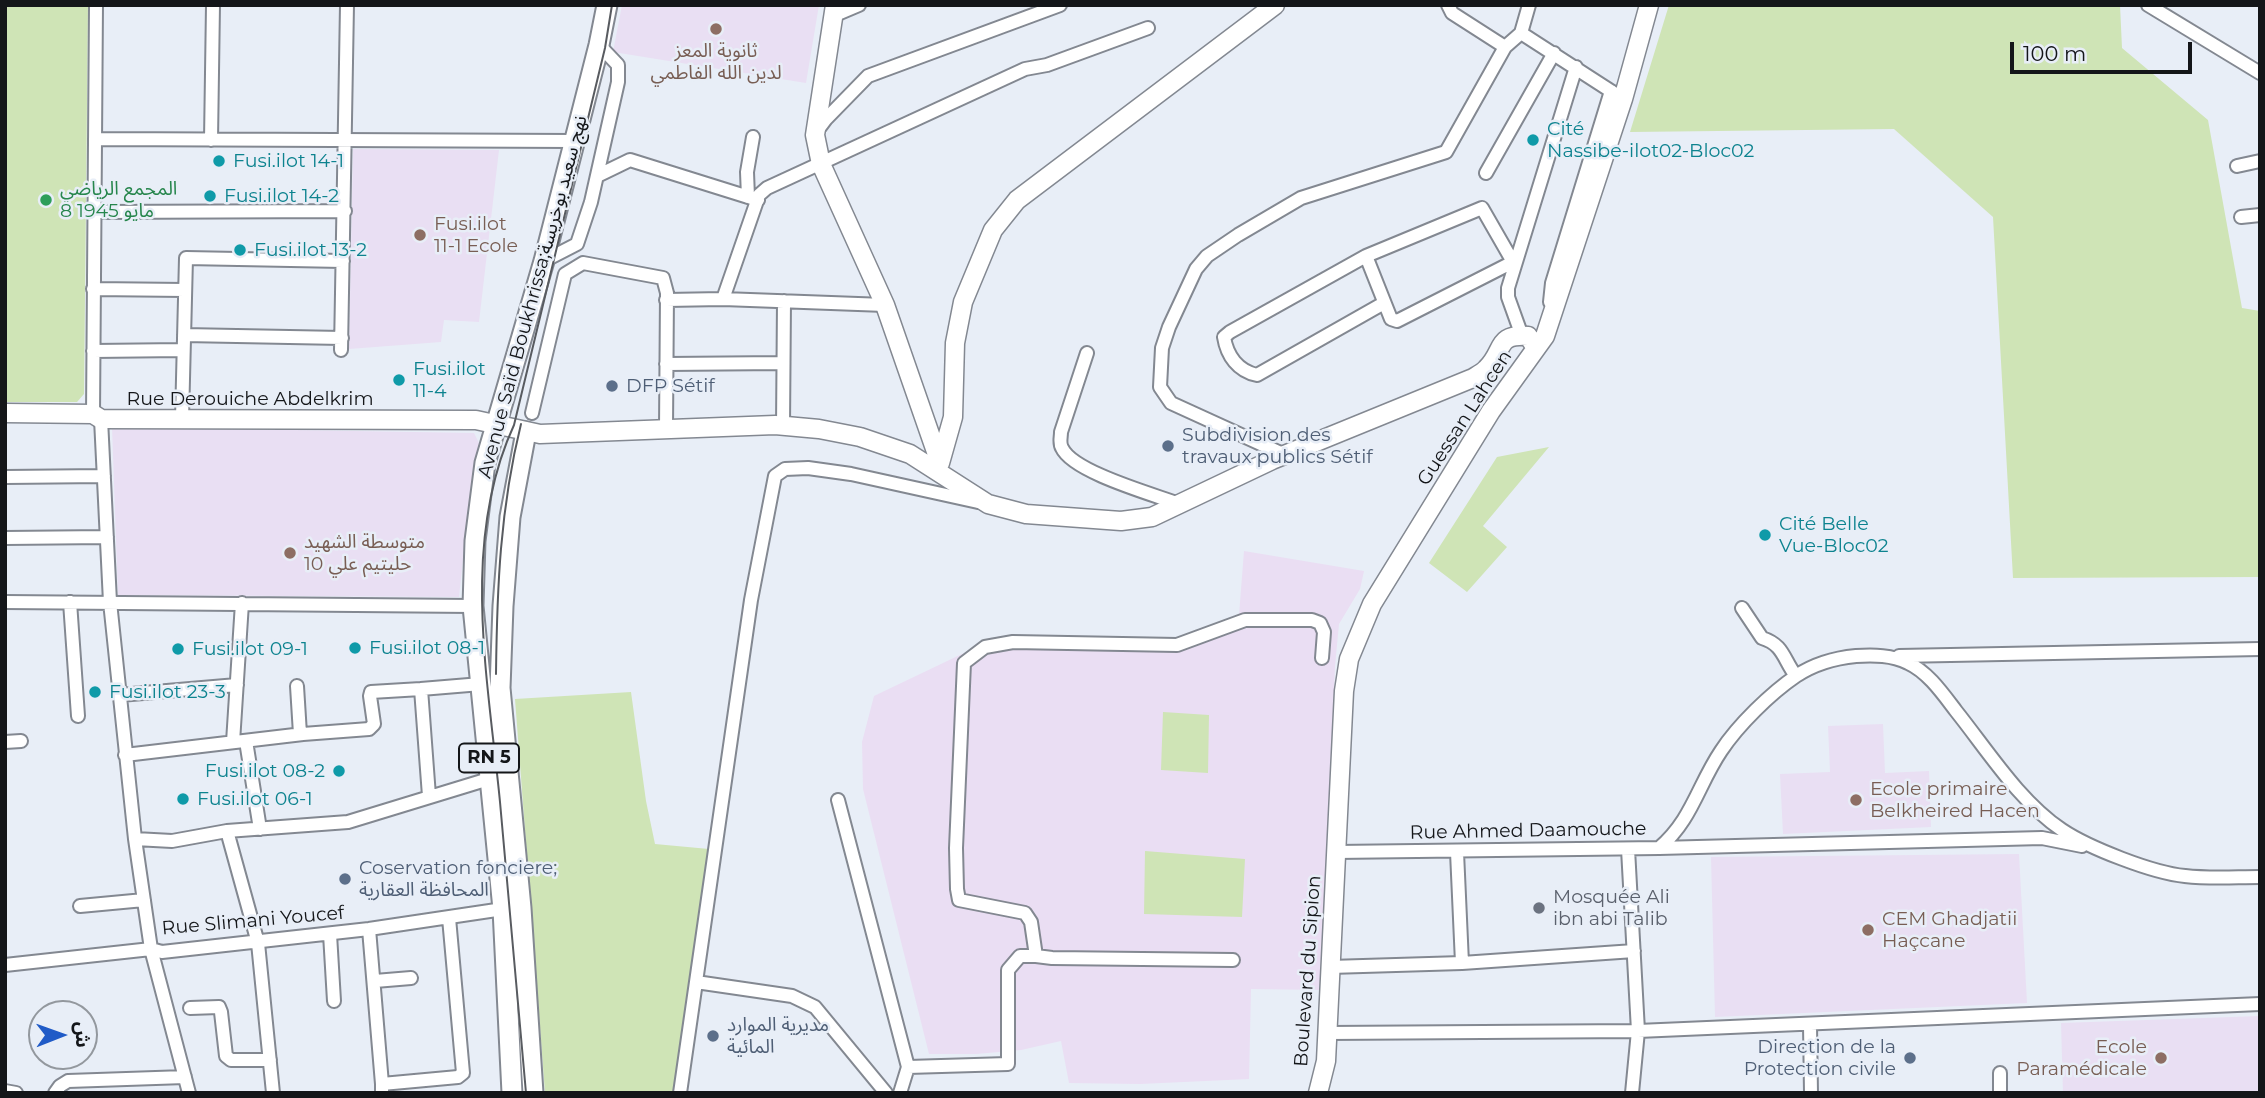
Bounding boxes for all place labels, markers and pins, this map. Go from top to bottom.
marker: ثانوية المعز لدين الله الفاطمي [708,21,724,37]
place label: ثانوية المعز لدين الله الفاطمي [650,40,782,84]
place label: Cité Nassibe-ilot02-Bloc02 [1547,118,1754,162]
marker: Cité Nassibe-ilot02-Bloc02 [1525,132,1541,148]
place label: Fusi.ilot 14-1 [233,150,344,172]
marker: Fusi.ilot 14-1 [211,153,227,169]
place label: المجمع الرياضي 8 مايو 1945 [60,178,177,222]
place label: Fusi.ilot 14-2 [224,185,339,207]
marker: Fusi.ilot 14-2 [202,188,218,204]
marker: المجمع الرياضي 8 مايو 1945 [38,192,54,208]
place label: Fusi.ilot 11-1 Ecole [434,213,518,257]
marker: Fusi.ilot 11-1 Ecole [412,227,428,243]
place label: Fusi.ilot 13-2 [254,239,367,261]
marker: Fusi.ilot 13-2 [232,242,248,258]
place label: Fusi.ilot 11-4 [413,358,486,402]
marker: Fusi.ilot 11-4 [391,372,407,388]
place label: DFP Sétif [626,375,715,397]
marker: DFP Sétif [604,378,620,394]
place label: Subdivision des travaux publics Sétif [1182,424,1373,468]
marker: Subdivision des travaux publics Sétif [1160,438,1176,454]
place label: Cité Belle Vue-Bloc02 [1779,513,1889,557]
marker: Cité Belle Vue-Bloc02 [1757,527,1773,543]
place label: متوسطة الشهيد حليتيم علي 10 [304,531,425,575]
marker: متوسطة الشهيد حليتيم علي 10 [282,545,298,561]
place label: Fusi.ilot 08-1 [369,637,485,659]
place label: Fusi.ilot 09-1 [192,638,308,660]
marker: Fusi.ilot 08-1 [347,640,363,656]
marker: Fusi.ilot 09-1 [170,641,186,657]
place label: Fusi.ilot 23-3 [109,681,226,703]
marker: Fusi.ilot 23-3 [87,684,103,700]
place label: Fusi.ilot 08-2 [205,760,325,782]
marker: Fusi.ilot 08-2 [331,763,347,779]
place label: Ecole primaire Belkheired Hacen [1870,778,2040,822]
place label: Fusi.ilot 06-1 [197,788,313,810]
marker: Fusi.ilot 06-1 [175,791,191,807]
marker: Ecole primaire Belkheired Hacen [1848,792,1864,808]
place label: Coservation fonciere; المحافظة العقارية [359,857,557,901]
marker: Coservation fonciere; المحافظة العقارية [337,871,353,887]
place label: Mosquée Ali ibn abi Talib [1553,886,1670,930]
marker: Mosquée Ali ibn abi Talib [1531,900,1547,916]
place label: CEM Ghadjatii Haçcane [1882,908,2017,952]
marker: CEM Ghadjatii Haçcane [1860,922,1876,938]
place label: مديرية الموارد المائية [727,1014,829,1058]
marker: مديرية الموارد المائية [705,1028,721,1044]
place label: Direction de la Protection civile [1744,1036,1896,1080]
place label: Ecole Paramédicale [2016,1036,2147,1080]
marker: Direction de la Protection civile [1902,1050,1918,1066]
marker: Ecole Paramédicale [2153,1050,2169,1066]

